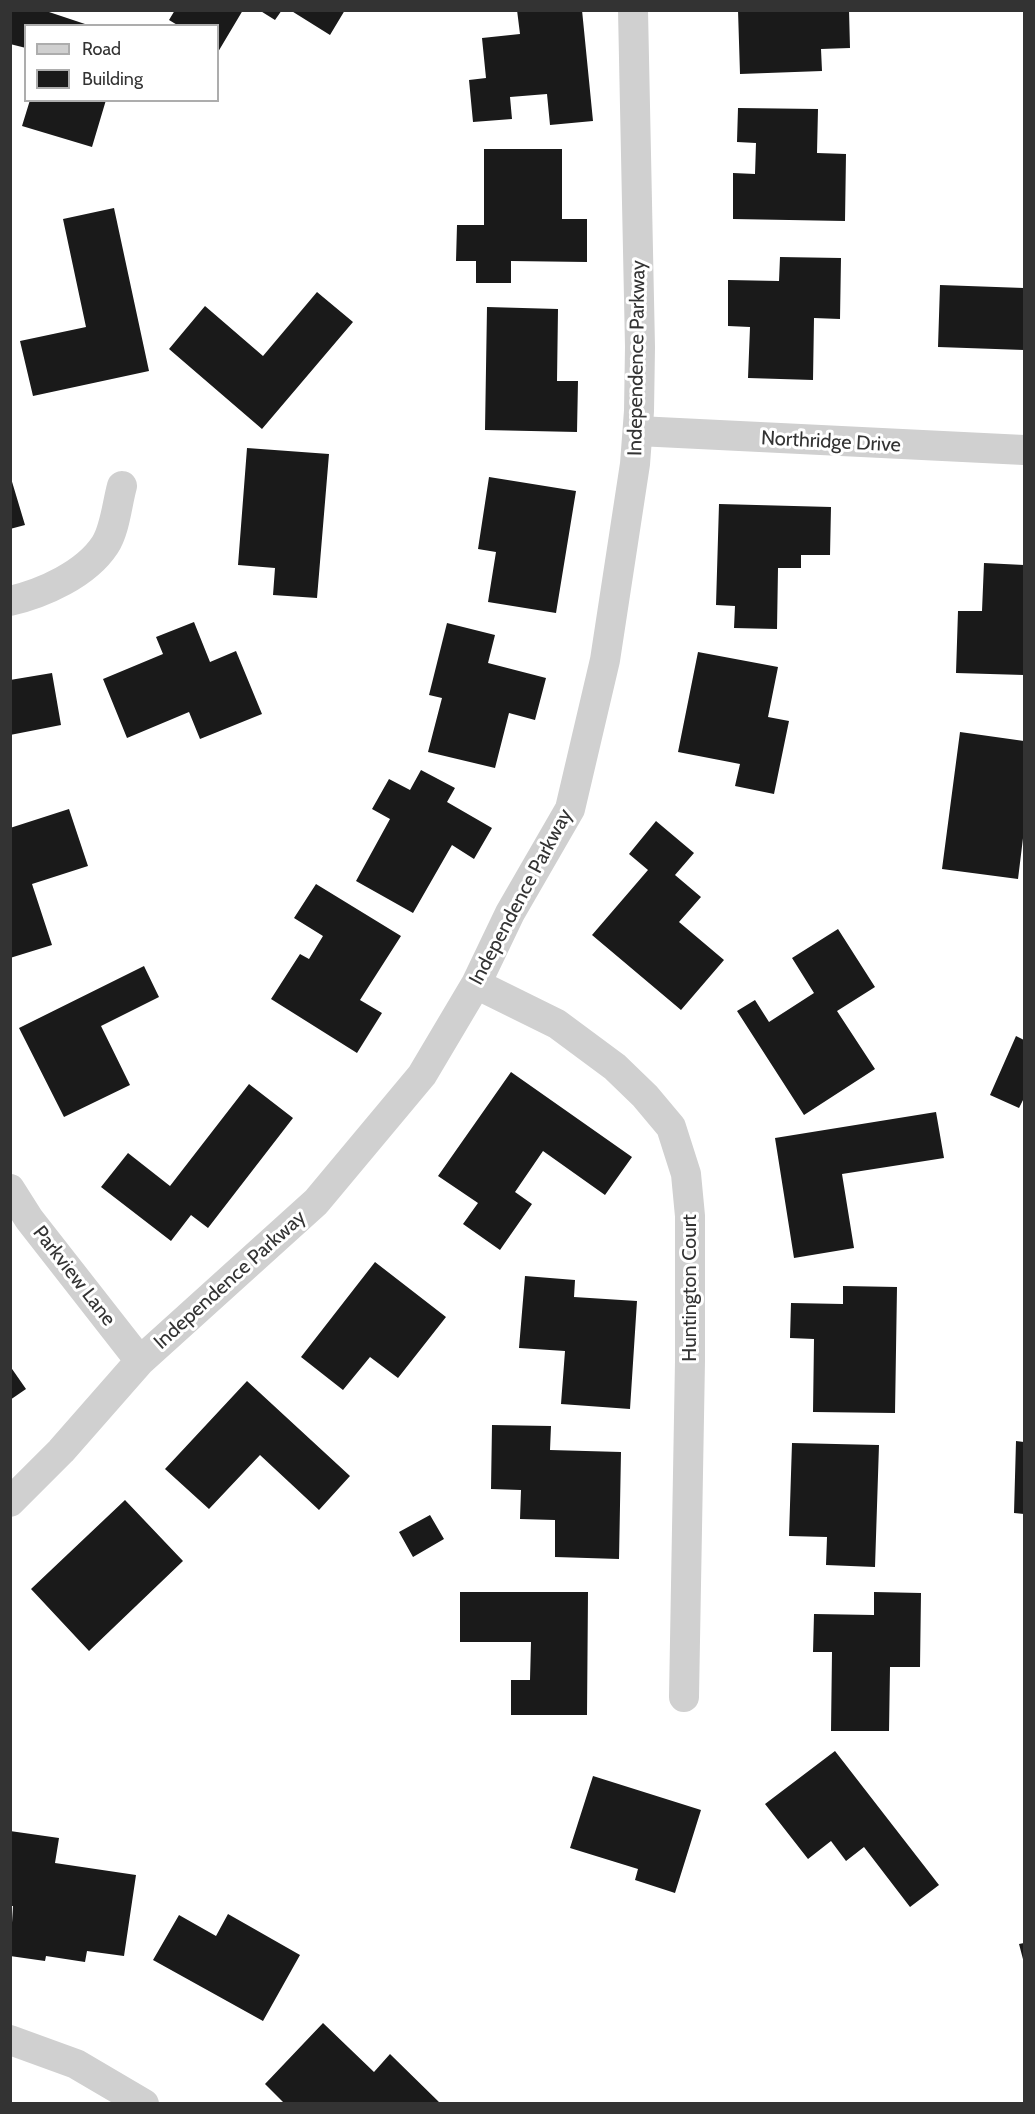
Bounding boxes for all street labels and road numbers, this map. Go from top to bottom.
street label: Independence Parkway [623,260,651,456]
street label: Northridge Drive [761,426,901,458]
street label: Independence Parkway [464,805,578,989]
street label: Independence Parkway [149,1206,311,1354]
street label: Huntington Court [678,1214,702,1362]
street label: Parkview Lane [27,1221,121,1331]

